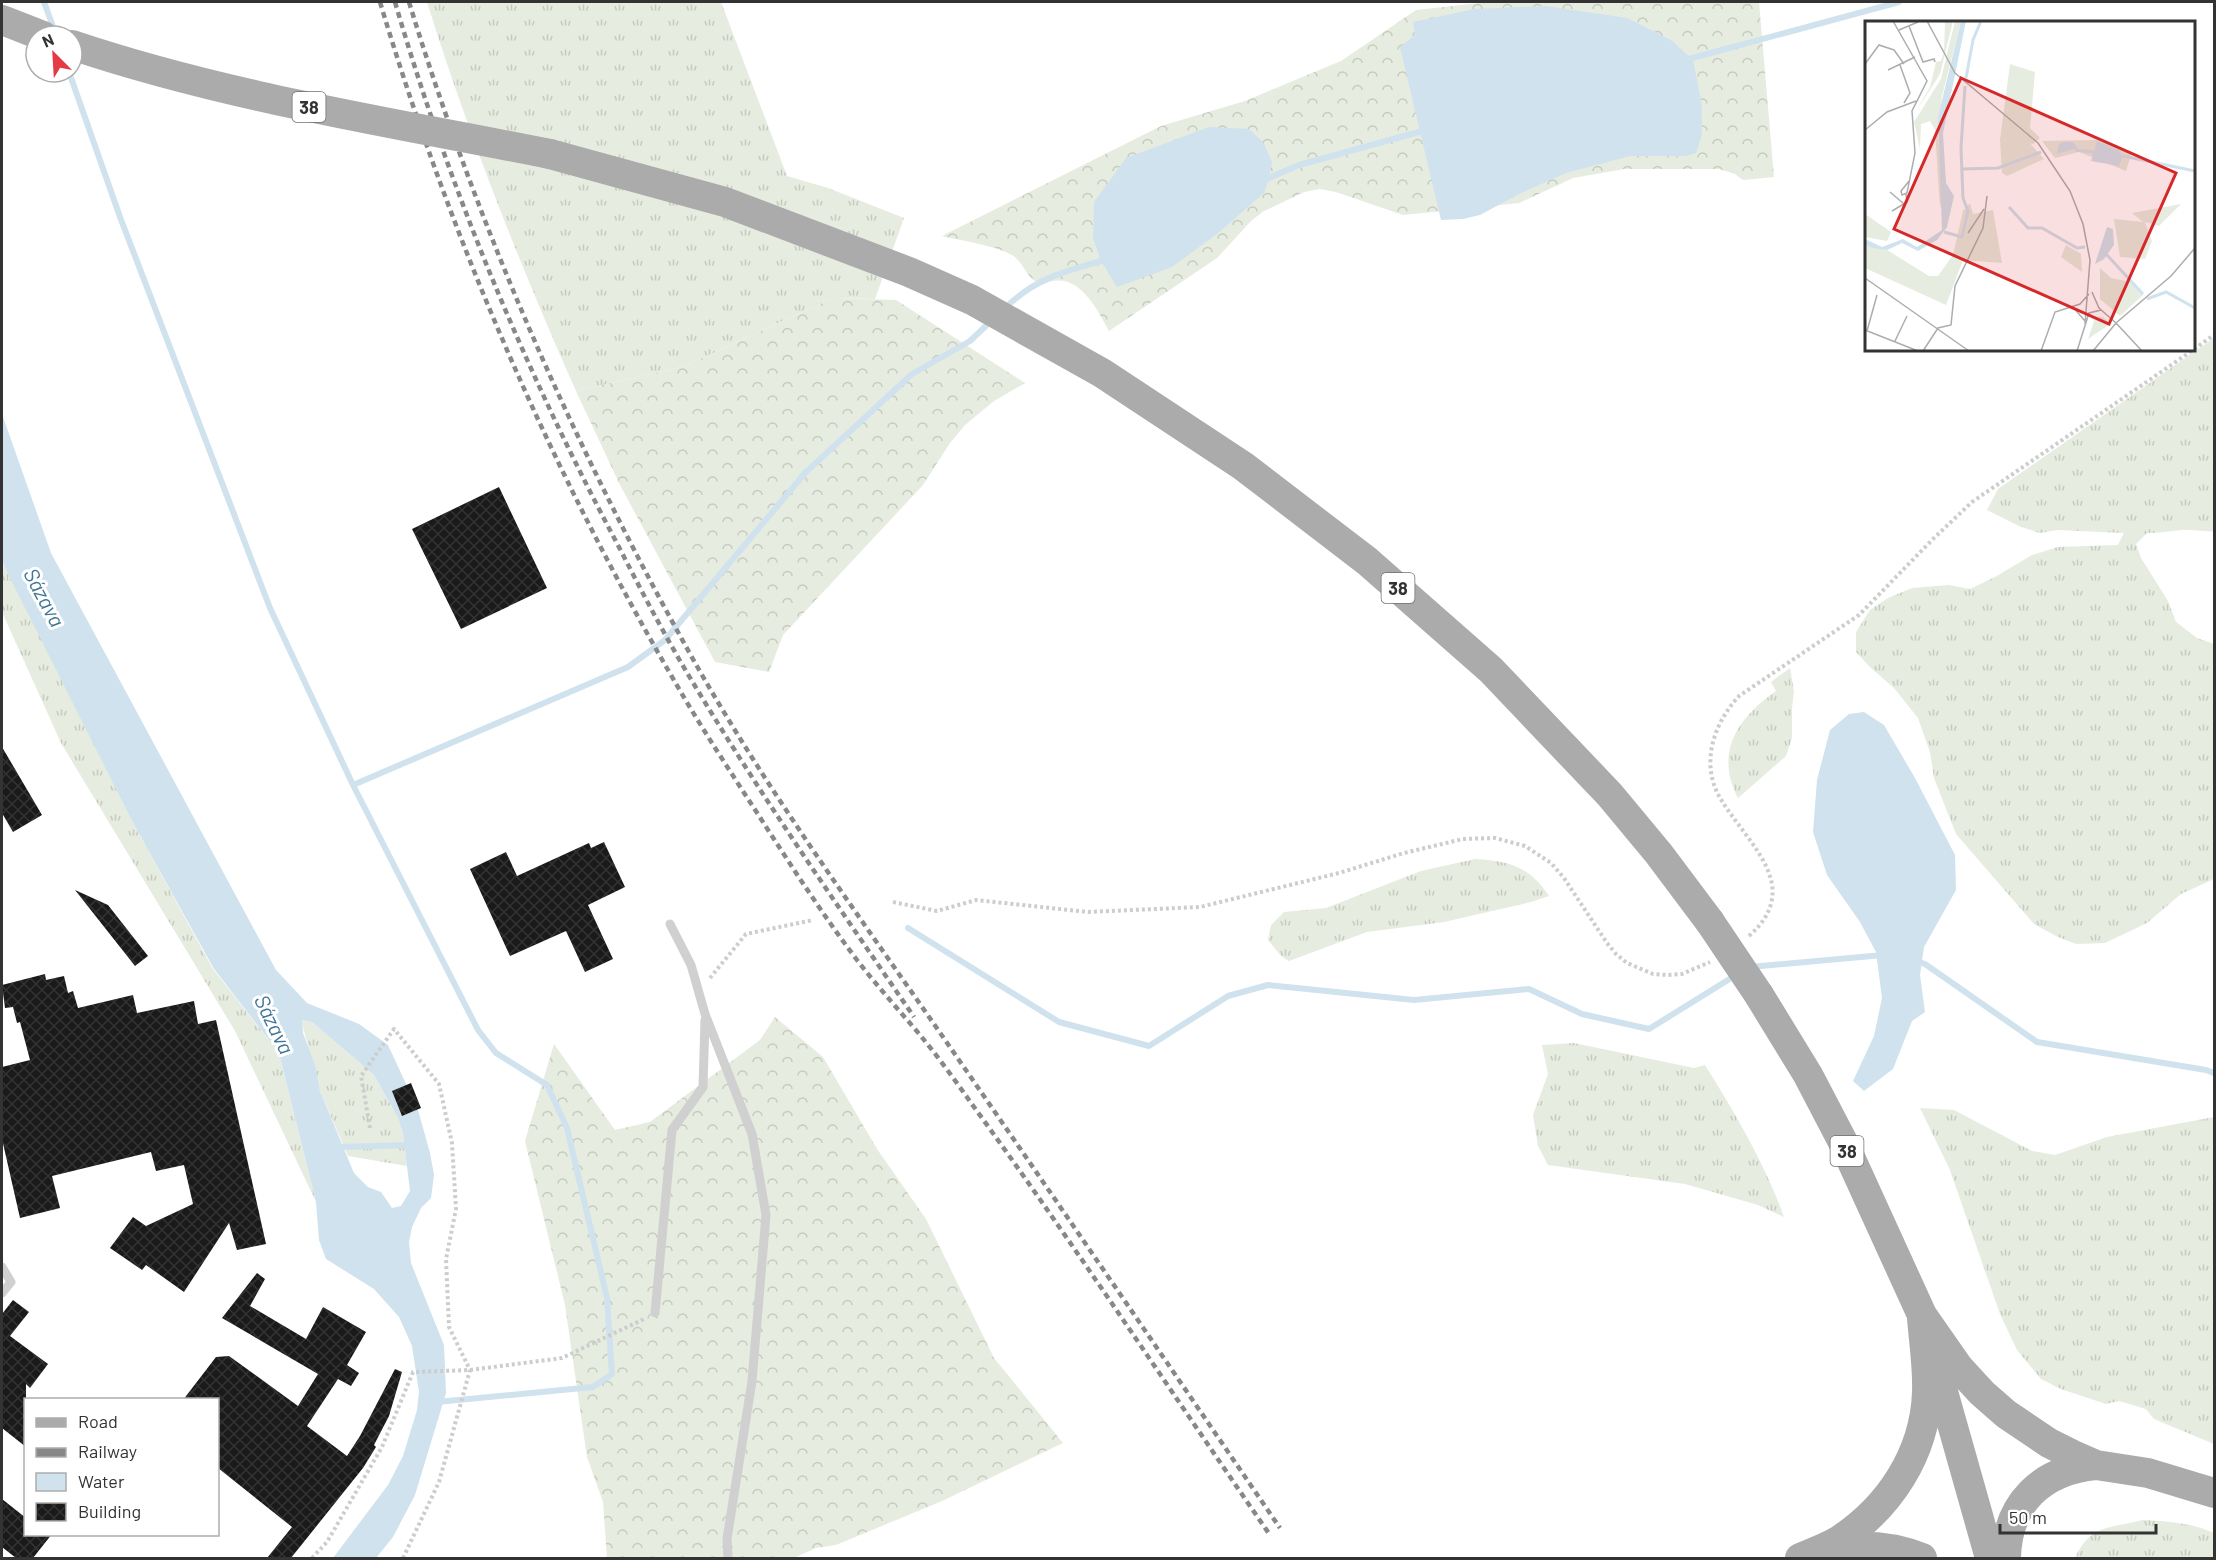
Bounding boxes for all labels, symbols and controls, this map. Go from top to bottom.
inset map [1865,21,2195,351]
north arrow [24,24,84,84]
text: N [39,29,56,51]
road number: 38 [292,92,326,122]
water label: Sázava [19,563,71,631]
road number: 38 [1382,573,1414,603]
water label: Sázava [250,990,300,1058]
road number: 38 [1830,1136,1864,1166]
legend [24,1398,219,1536]
text: Road [78,1410,118,1432]
text: Railway [78,1440,137,1462]
text: Water [78,1470,125,1492]
scale bar [2000,1497,2156,1535]
text: Building [78,1500,141,1522]
text: 50 m [2009,1506,2047,1528]

